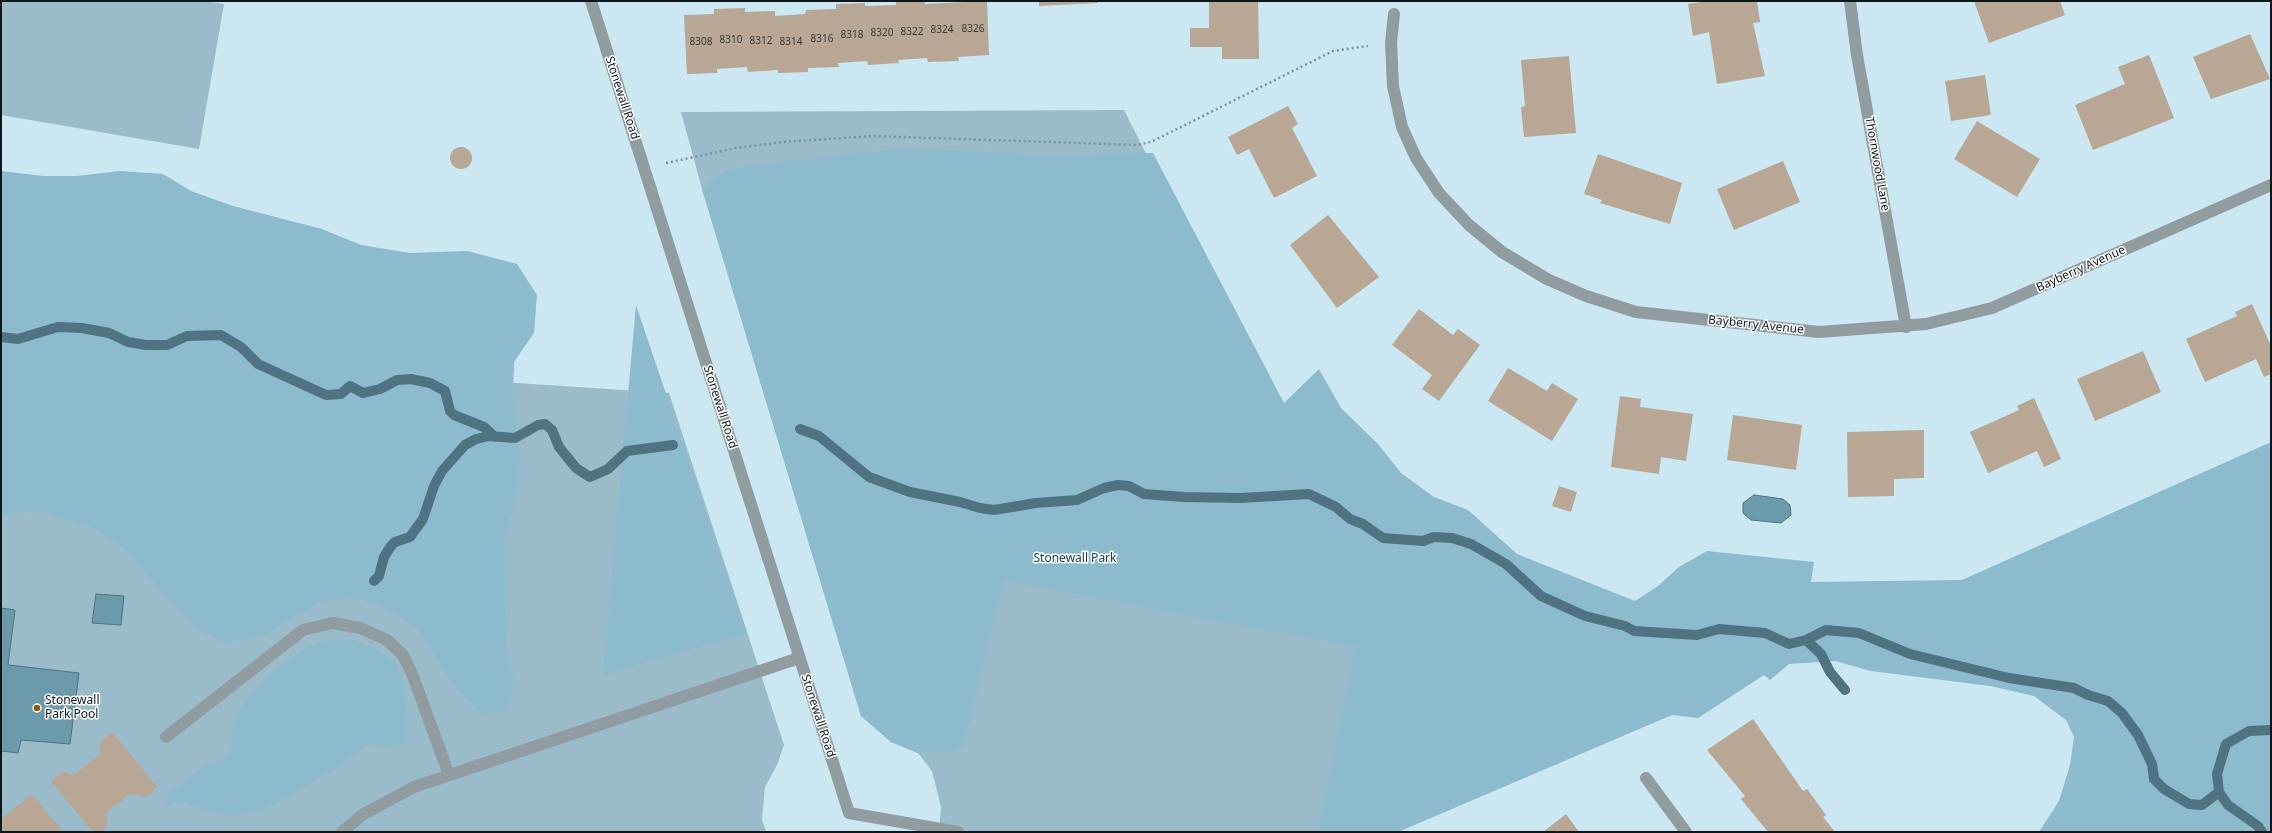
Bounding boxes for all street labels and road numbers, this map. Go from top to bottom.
street label: Stonewall Road [602,55,642,141]
street label: Thornwood Lane [1862,116,1892,212]
street label: Bayberry Avenue [2034,243,2128,295]
street label: Bayberry Avenue [1707,313,1805,337]
street label: Stonewall Road [700,364,740,450]
street label: Stonewall Road [798,673,838,759]

